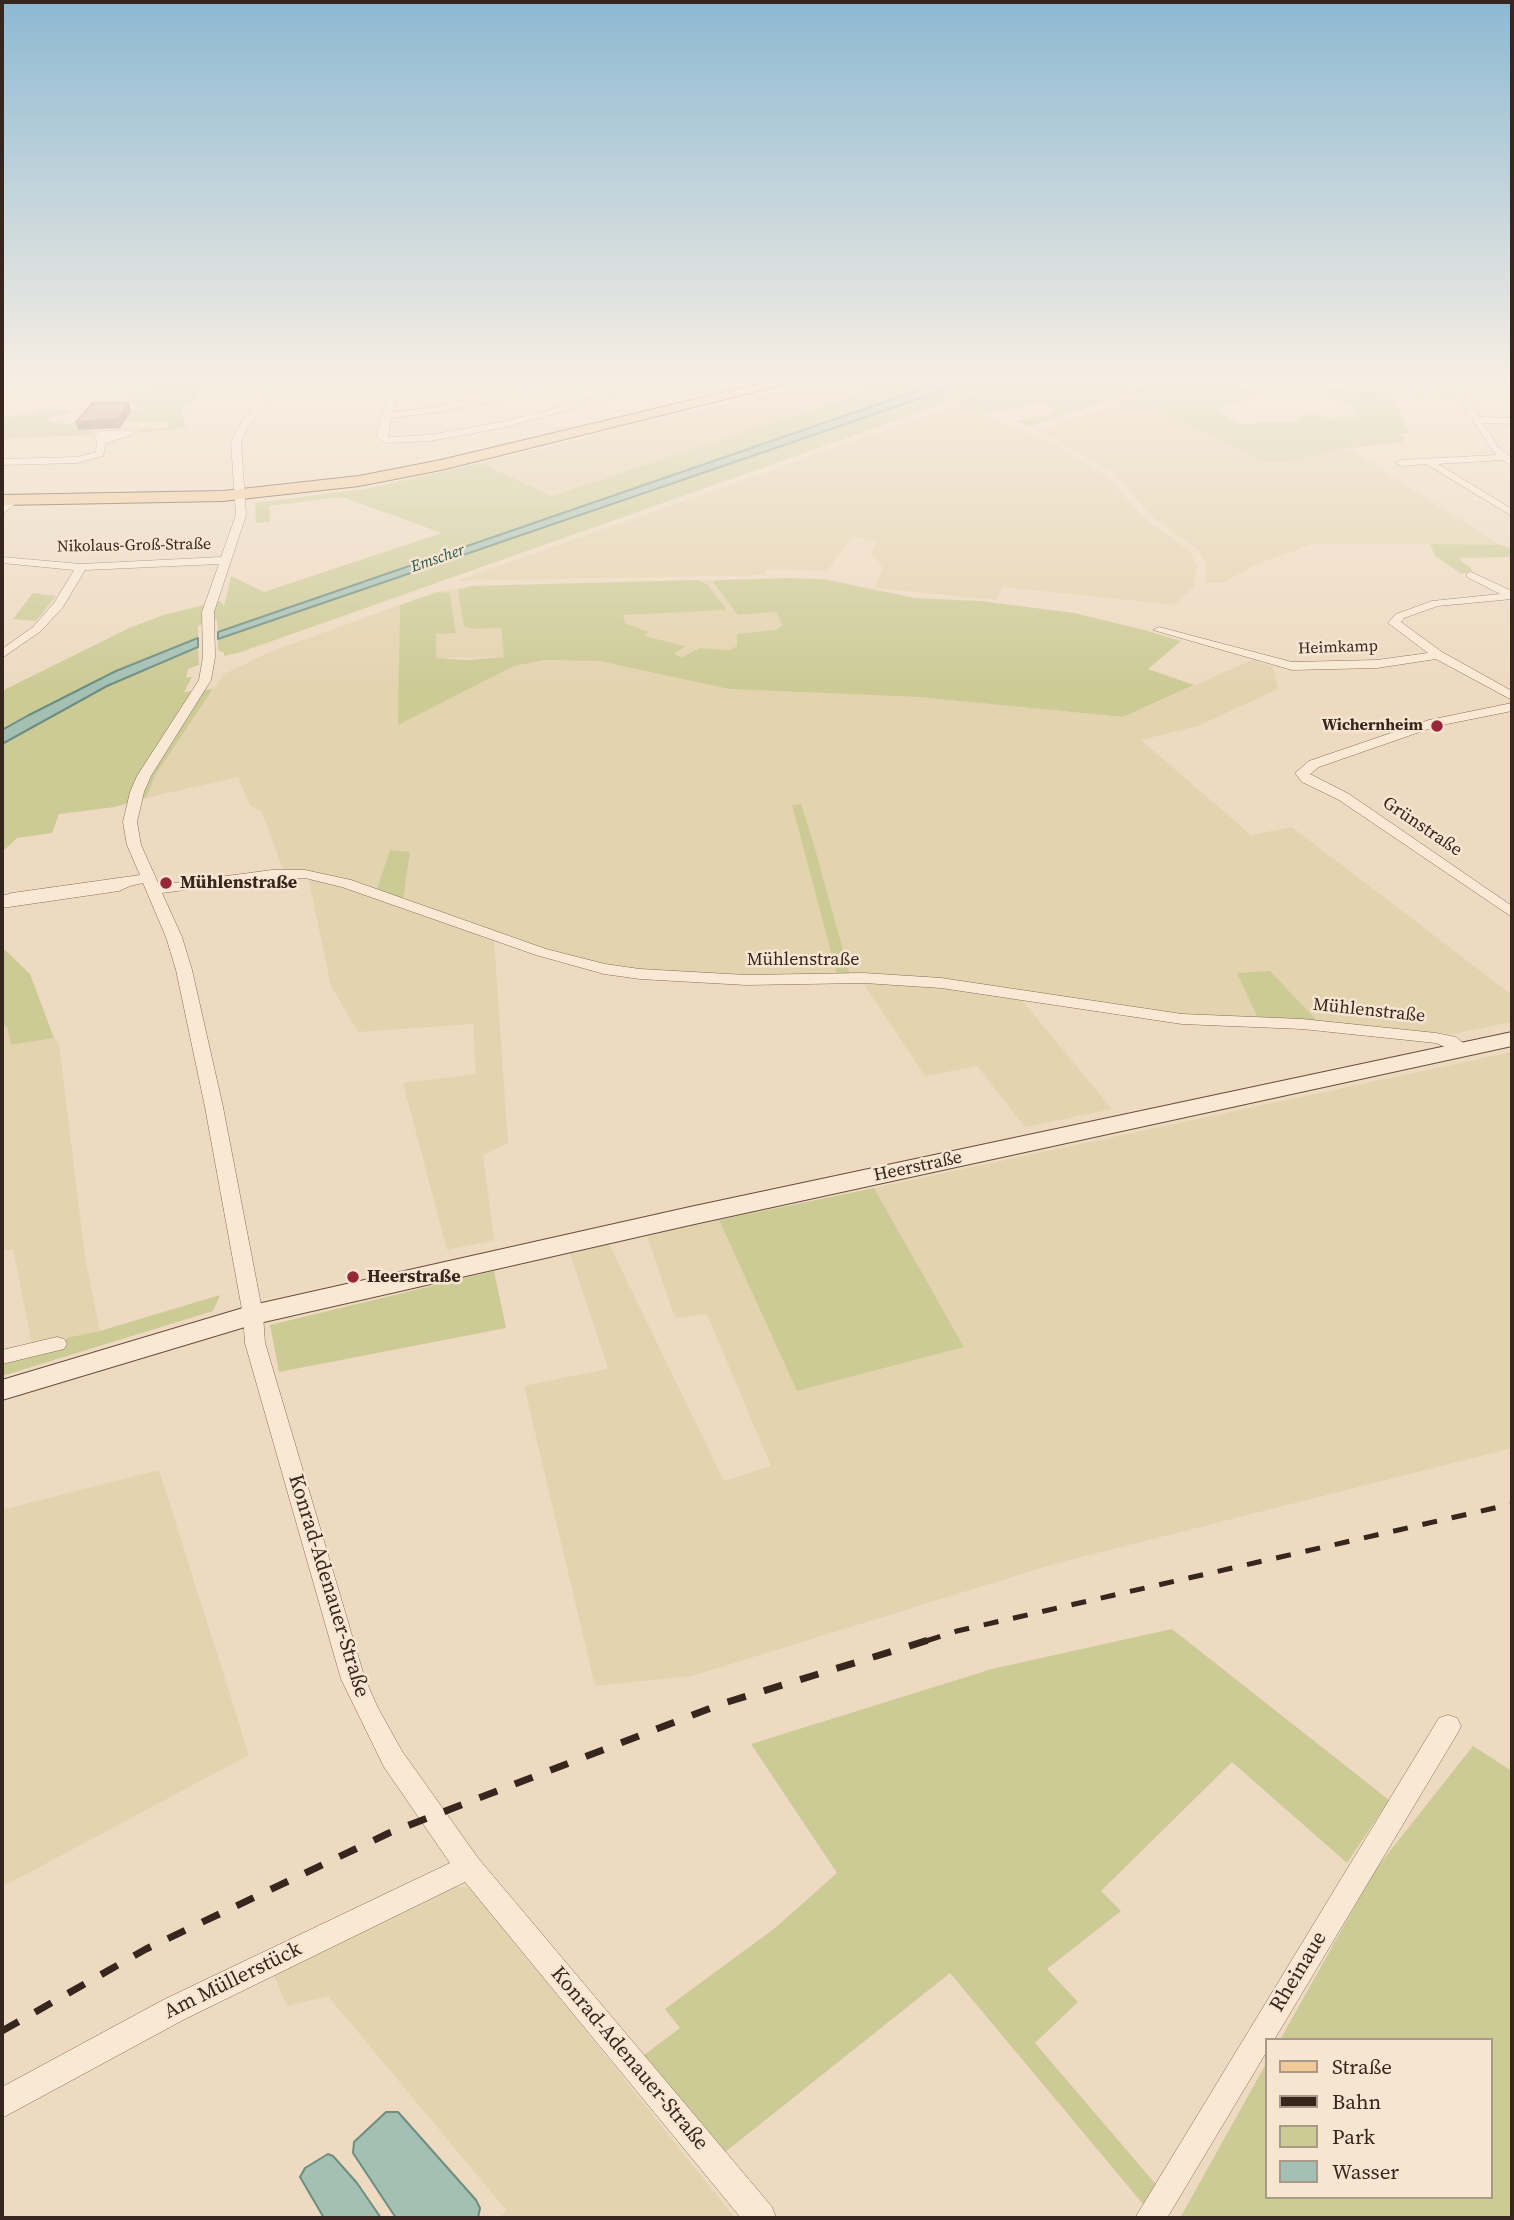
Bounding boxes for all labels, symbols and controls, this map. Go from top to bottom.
street label: Nikolaus-Groß-Straße [57,535,211,557]
water label: Emscher [409,541,467,577]
street label: Heimkamp [1298,637,1378,659]
place label: Wichernheim [1322,716,1423,736]
marker: Wichernheim [1429,718,1445,734]
street label: Grünstraße [1378,793,1466,861]
place label: Mühlenstraße [180,872,297,894]
marker: Mühlenstraße [158,875,174,891]
street label: Mühlenstraße [747,949,859,971]
street label: Mühlenstraße [1312,994,1426,1028]
street label: Heerstraße [872,1147,964,1187]
place label: Heerstraße [367,1266,461,1288]
marker: Heerstraße [345,1269,361,1285]
street label: Konrad-Adenauer-Straße [282,1471,374,1701]
street label: Rheinaue [1265,1927,1333,2017]
street label: Am Müllerstück [160,1937,306,2025]
street label: Konrad-Adenauer-Straße [545,1962,713,2156]
legend [1266,2038,1493,2199]
text: Straße [1332,2052,1392,2081]
text: Bahn [1332,2087,1381,2116]
text: Park [1332,2122,1375,2151]
text: Wasser [1332,2157,1399,2186]

